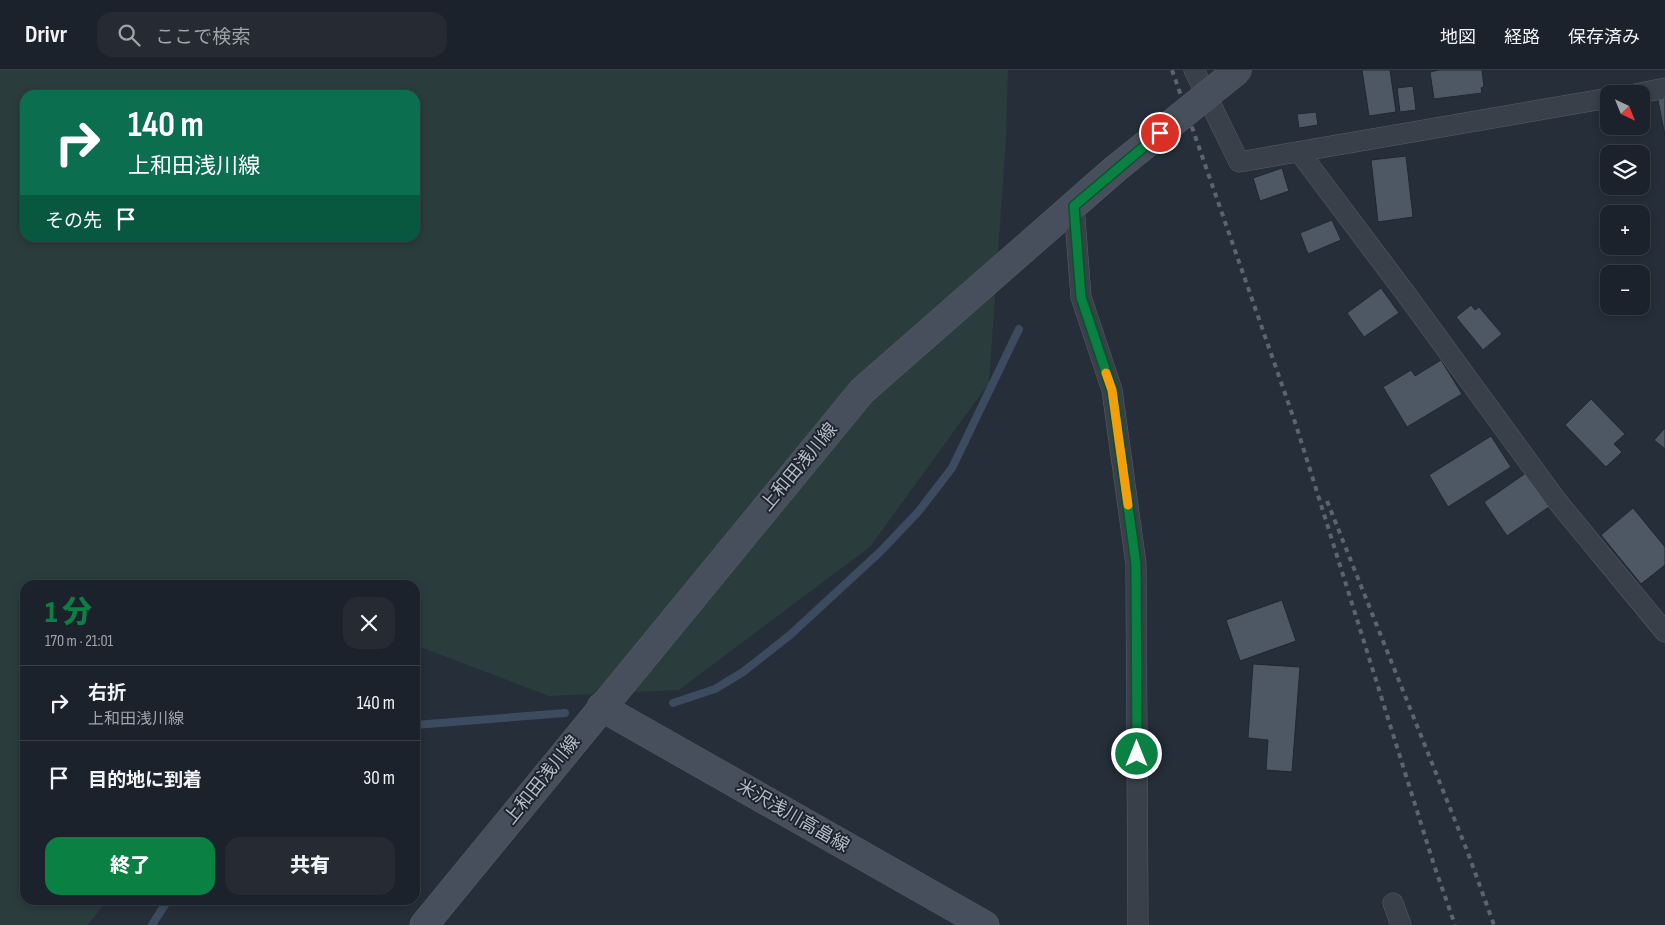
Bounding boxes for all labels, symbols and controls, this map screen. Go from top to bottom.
search box [97,12,447,57]
text: Drivr [25,20,67,49]
icon: search [115,21,143,49]
text: ここで検索 [155,26,250,49]
text: 地図 [1440,27,1476,48]
text: 経路 [1504,27,1540,48]
text: 保存済み [1568,27,1640,48]
north arrow [1600,85,1650,135]
map controls [1600,85,1650,315]
text: 140 m [128,104,204,147]
icon: right [45,110,110,175]
pin [1139,112,1181,154]
icon: arrive [1146,119,1174,147]
button: layers [1600,145,1650,195]
text: 上和田浅川線 [128,153,260,180]
icon: arrive [112,205,140,233]
button: + [1600,205,1650,255]
text: その先 [45,210,102,233]
button: − [1600,265,1650,315]
street label: 上和田浅川線 [756,419,842,515]
text: 1 分 [45,595,92,631]
button: close [343,597,395,649]
text: 170 m · 21:01 [45,632,113,651]
text: 右折 [88,682,126,705]
icon: right [45,689,73,717]
text: 140 m [357,692,395,715]
text: 上和田浅川線 [88,710,184,729]
position arrow [1110,727,1162,779]
street label: 上和田浅川線 [500,731,584,829]
icon: arrive [45,764,73,792]
text: 30 m [363,767,395,790]
text: 目的地に到着 [88,769,202,792]
street label: 米沢浅川高畠線 [733,775,853,857]
button: 終了 [45,837,215,895]
button: 共有 [225,837,395,895]

